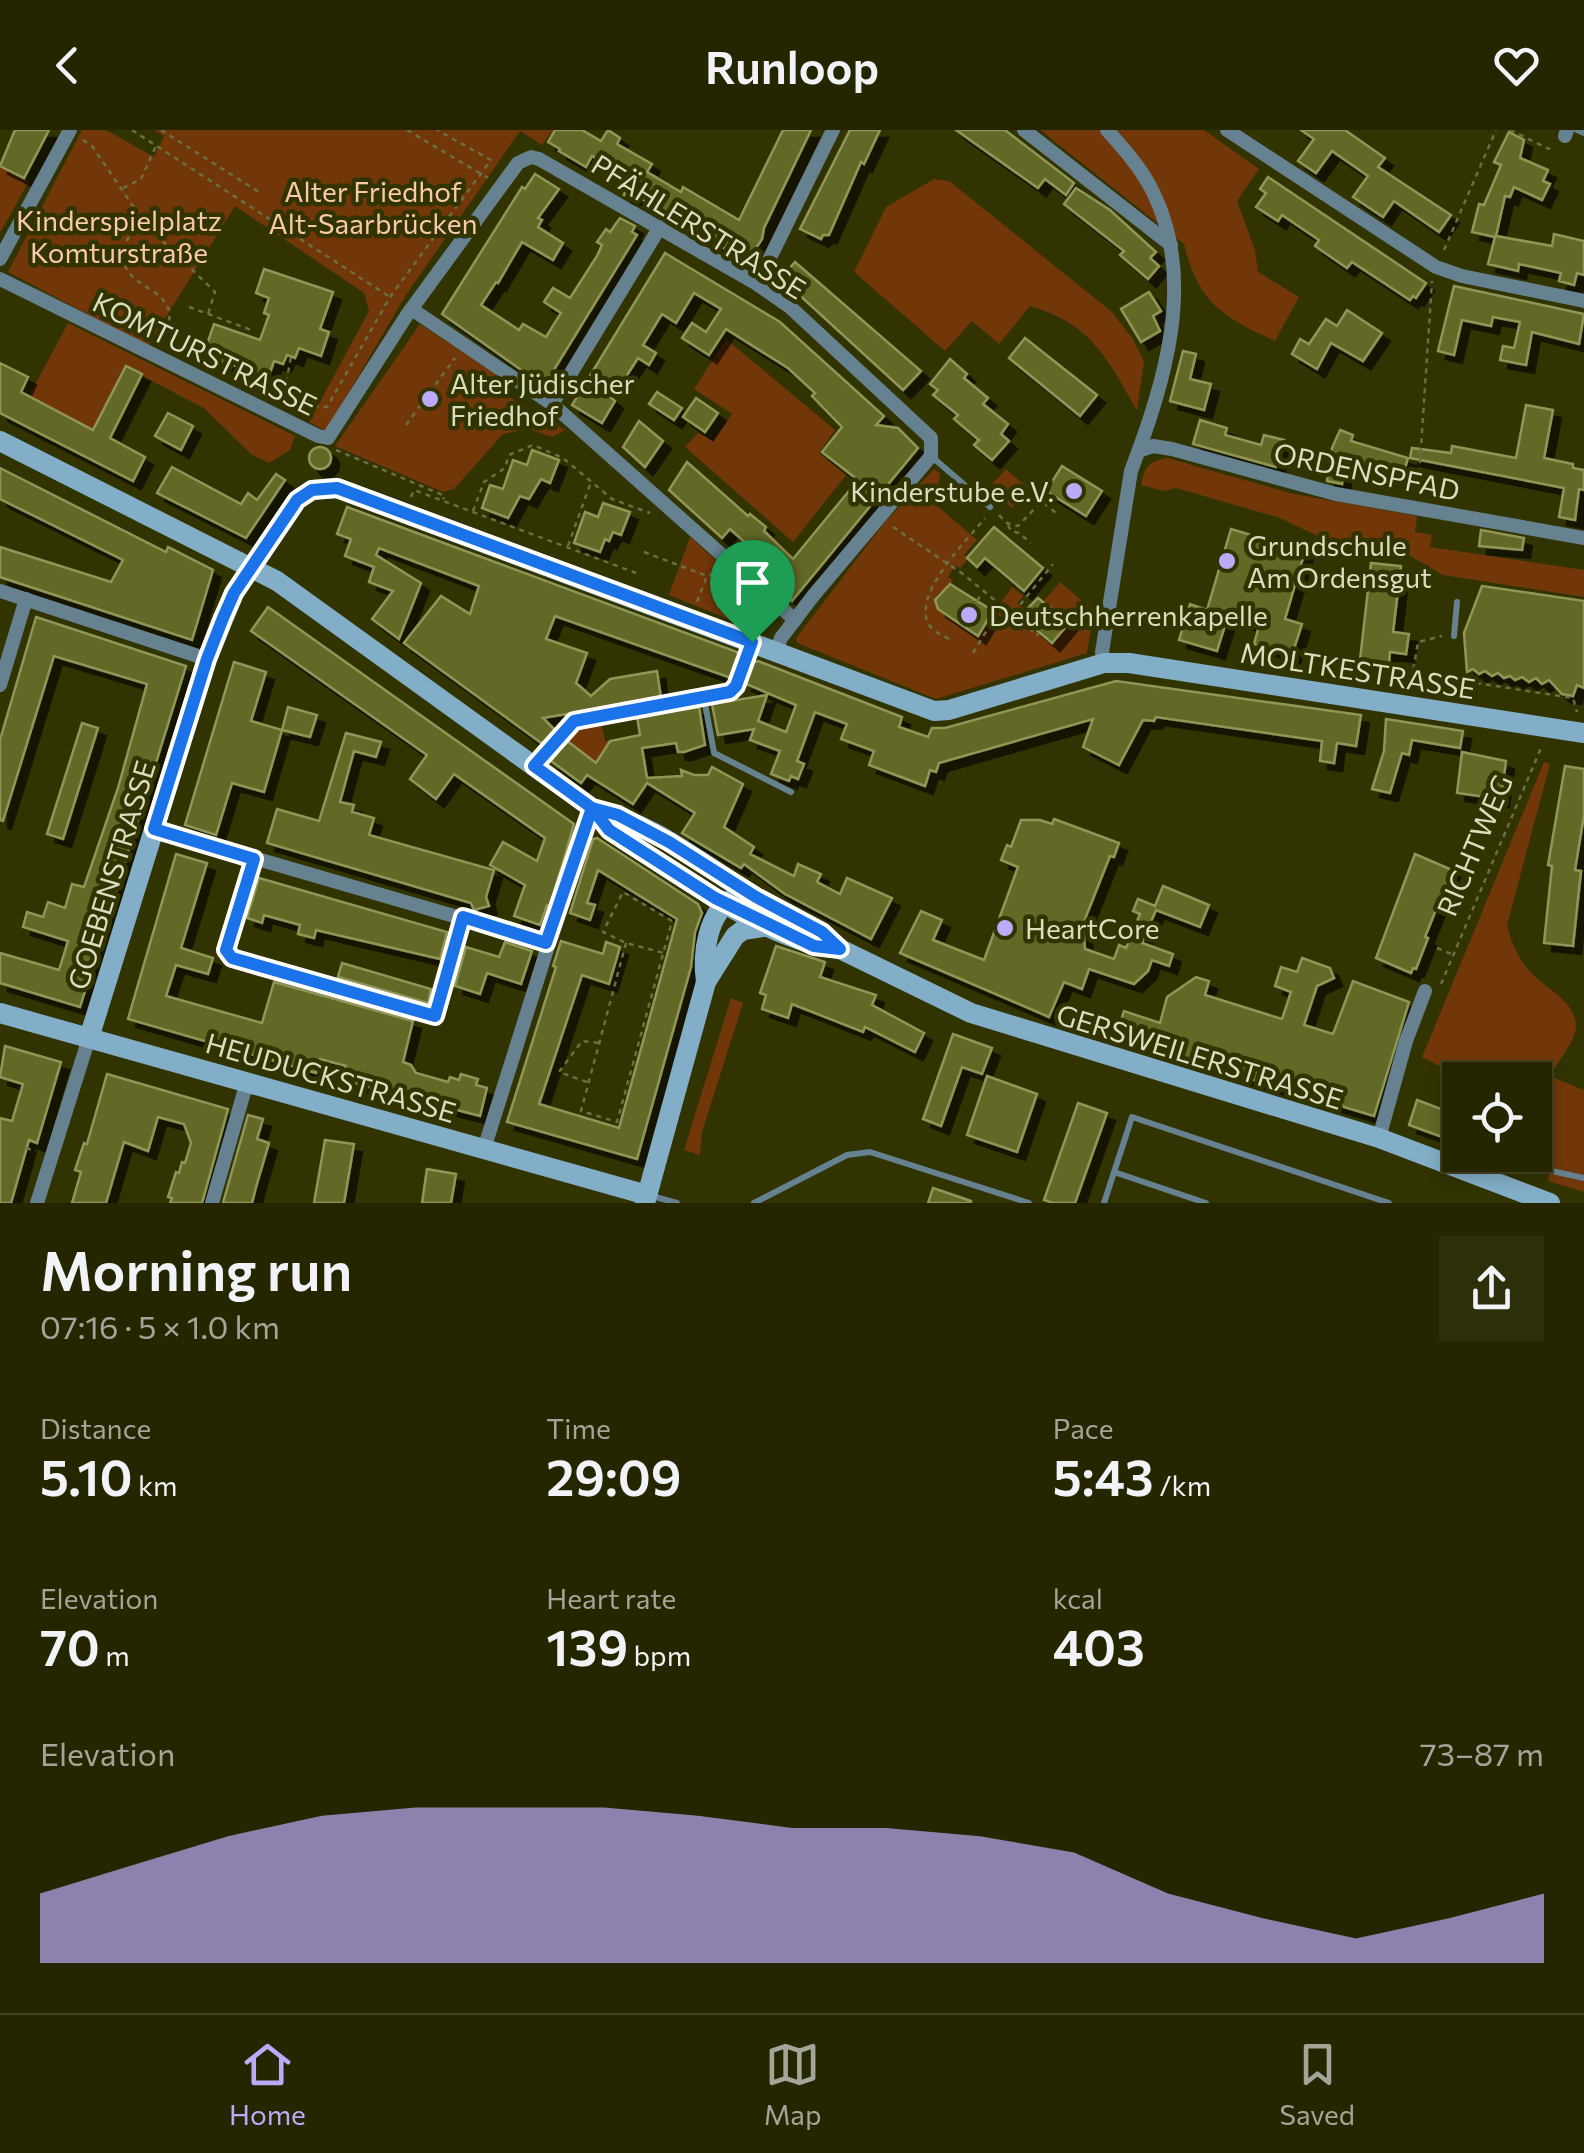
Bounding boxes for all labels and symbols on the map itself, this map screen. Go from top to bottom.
street label: PFÄHLERSTRASSE [586,146,812,306]
park label: Alter Friedhof Alt-Saarbrücken [268,174,478,240]
park label: Kinderspielplatz Komturstraße [16,203,222,269]
street label: KOMTURSTRASSE [88,284,322,422]
place label: Alter Jüdischer Friedhof [450,366,635,432]
marker: Alter Jüdischer Friedhof [419,388,441,410]
street label: ORDENSPFAD [1271,435,1463,507]
place label: Kinderstube e.V. [850,474,1054,508]
marker: Kinderstube e.V. [1063,480,1085,502]
place label: Grundschule Am Ordensgut [1247,528,1432,594]
pin [710,540,795,643]
marker: Grundschule Am Ordensgut [1216,550,1238,572]
place label: Deutschherrenkapelle [989,598,1268,632]
marker: Deutschherrenkapelle [958,604,980,626]
street label: MOLTKESTRASSE [1238,635,1478,705]
street label: GOEBENSTRASSE [60,757,162,993]
street label: RICHTWEG [1429,769,1519,921]
place label: HeartCore [1025,911,1159,945]
marker: HeartCore [994,917,1016,939]
street label: GERSWEILERSTRASSE [1053,996,1347,1116]
street label: HEUDUCKSTRASSE [202,1025,460,1129]

